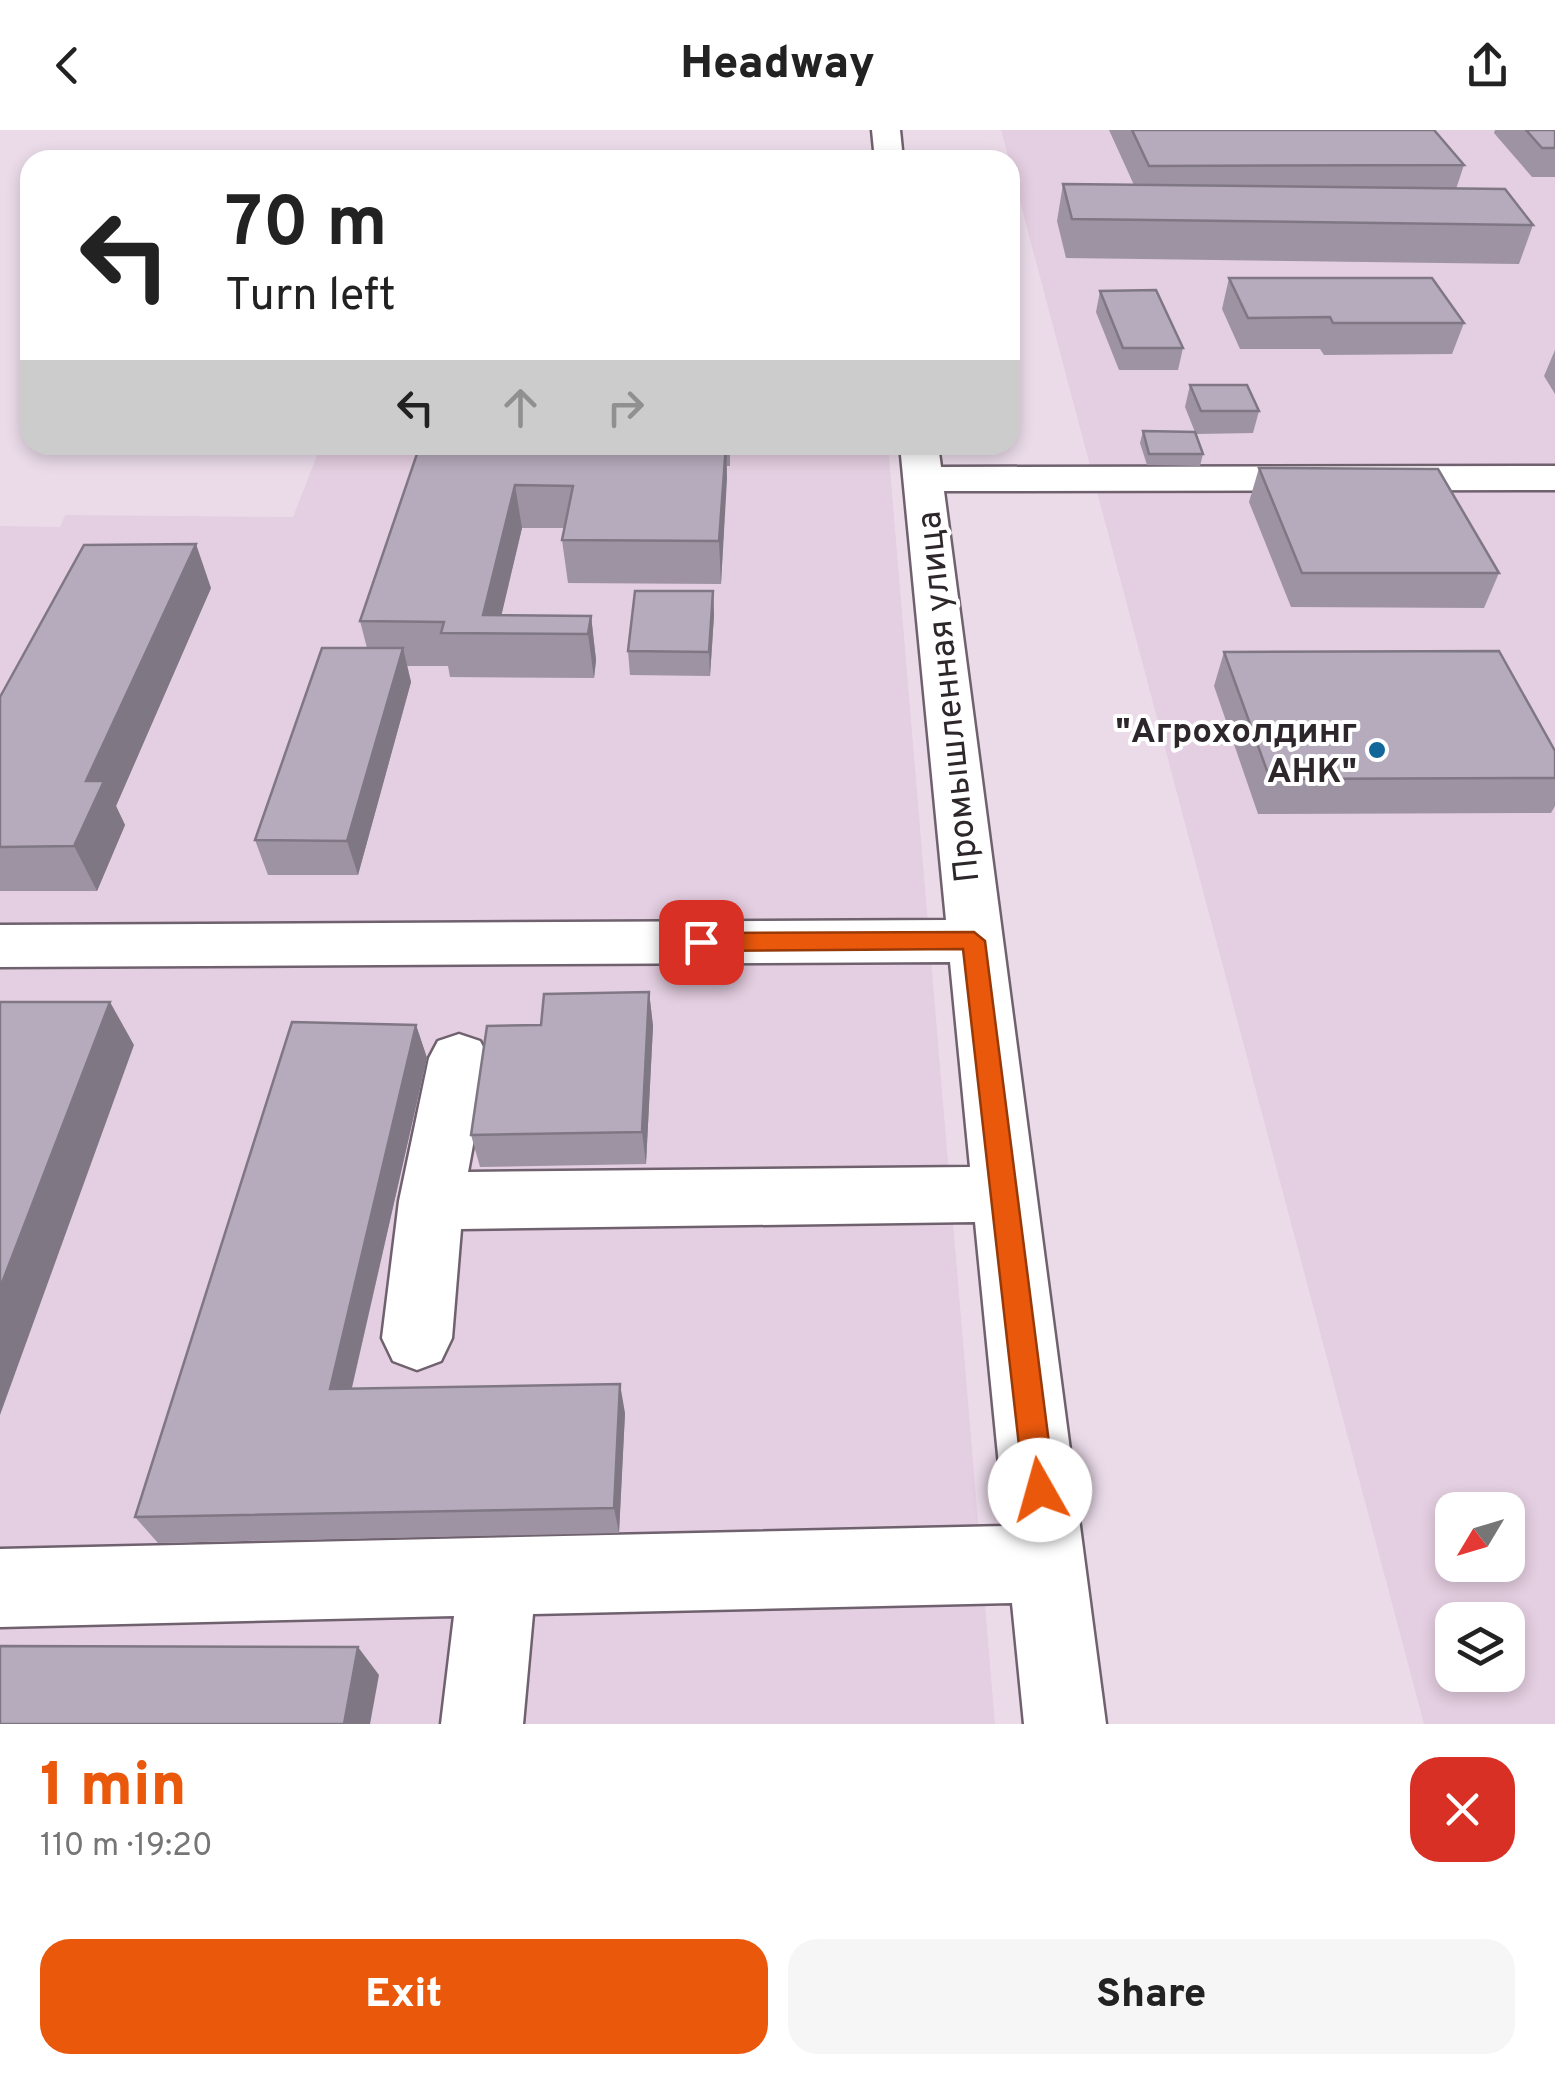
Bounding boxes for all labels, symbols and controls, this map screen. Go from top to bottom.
text: Headway [680,37,875,94]
icon: back [40,38,95,93]
icon: share [1460,38,1515,93]
text: 70 m [225,182,388,271]
icon: left [60,190,190,320]
text: Turn left [225,269,396,326]
icon: left [388,380,443,435]
icon: ahead [493,380,548,435]
icon: right [598,380,653,435]
street label: Промышленная улица [909,509,991,885]
place label: "Агрохолдинг АНК" [1115,711,1357,795]
marker: "Агрохолдинг АНК" [1366,739,1388,761]
pin [659,900,744,985]
icon: arrive [674,915,729,970]
position arrow [988,1438,1092,1542]
north arrow [1435,1492,1525,1582]
map controls [1435,1492,1525,1692]
button: layers [1435,1602,1525,1692]
text: 1 min [40,1751,187,1827]
button: close [1410,1757,1515,1862]
text: 110 m · 19:20 [40,1827,212,1867]
button: Exit [40,1939,768,2054]
button: Share [788,1939,1515,2054]

